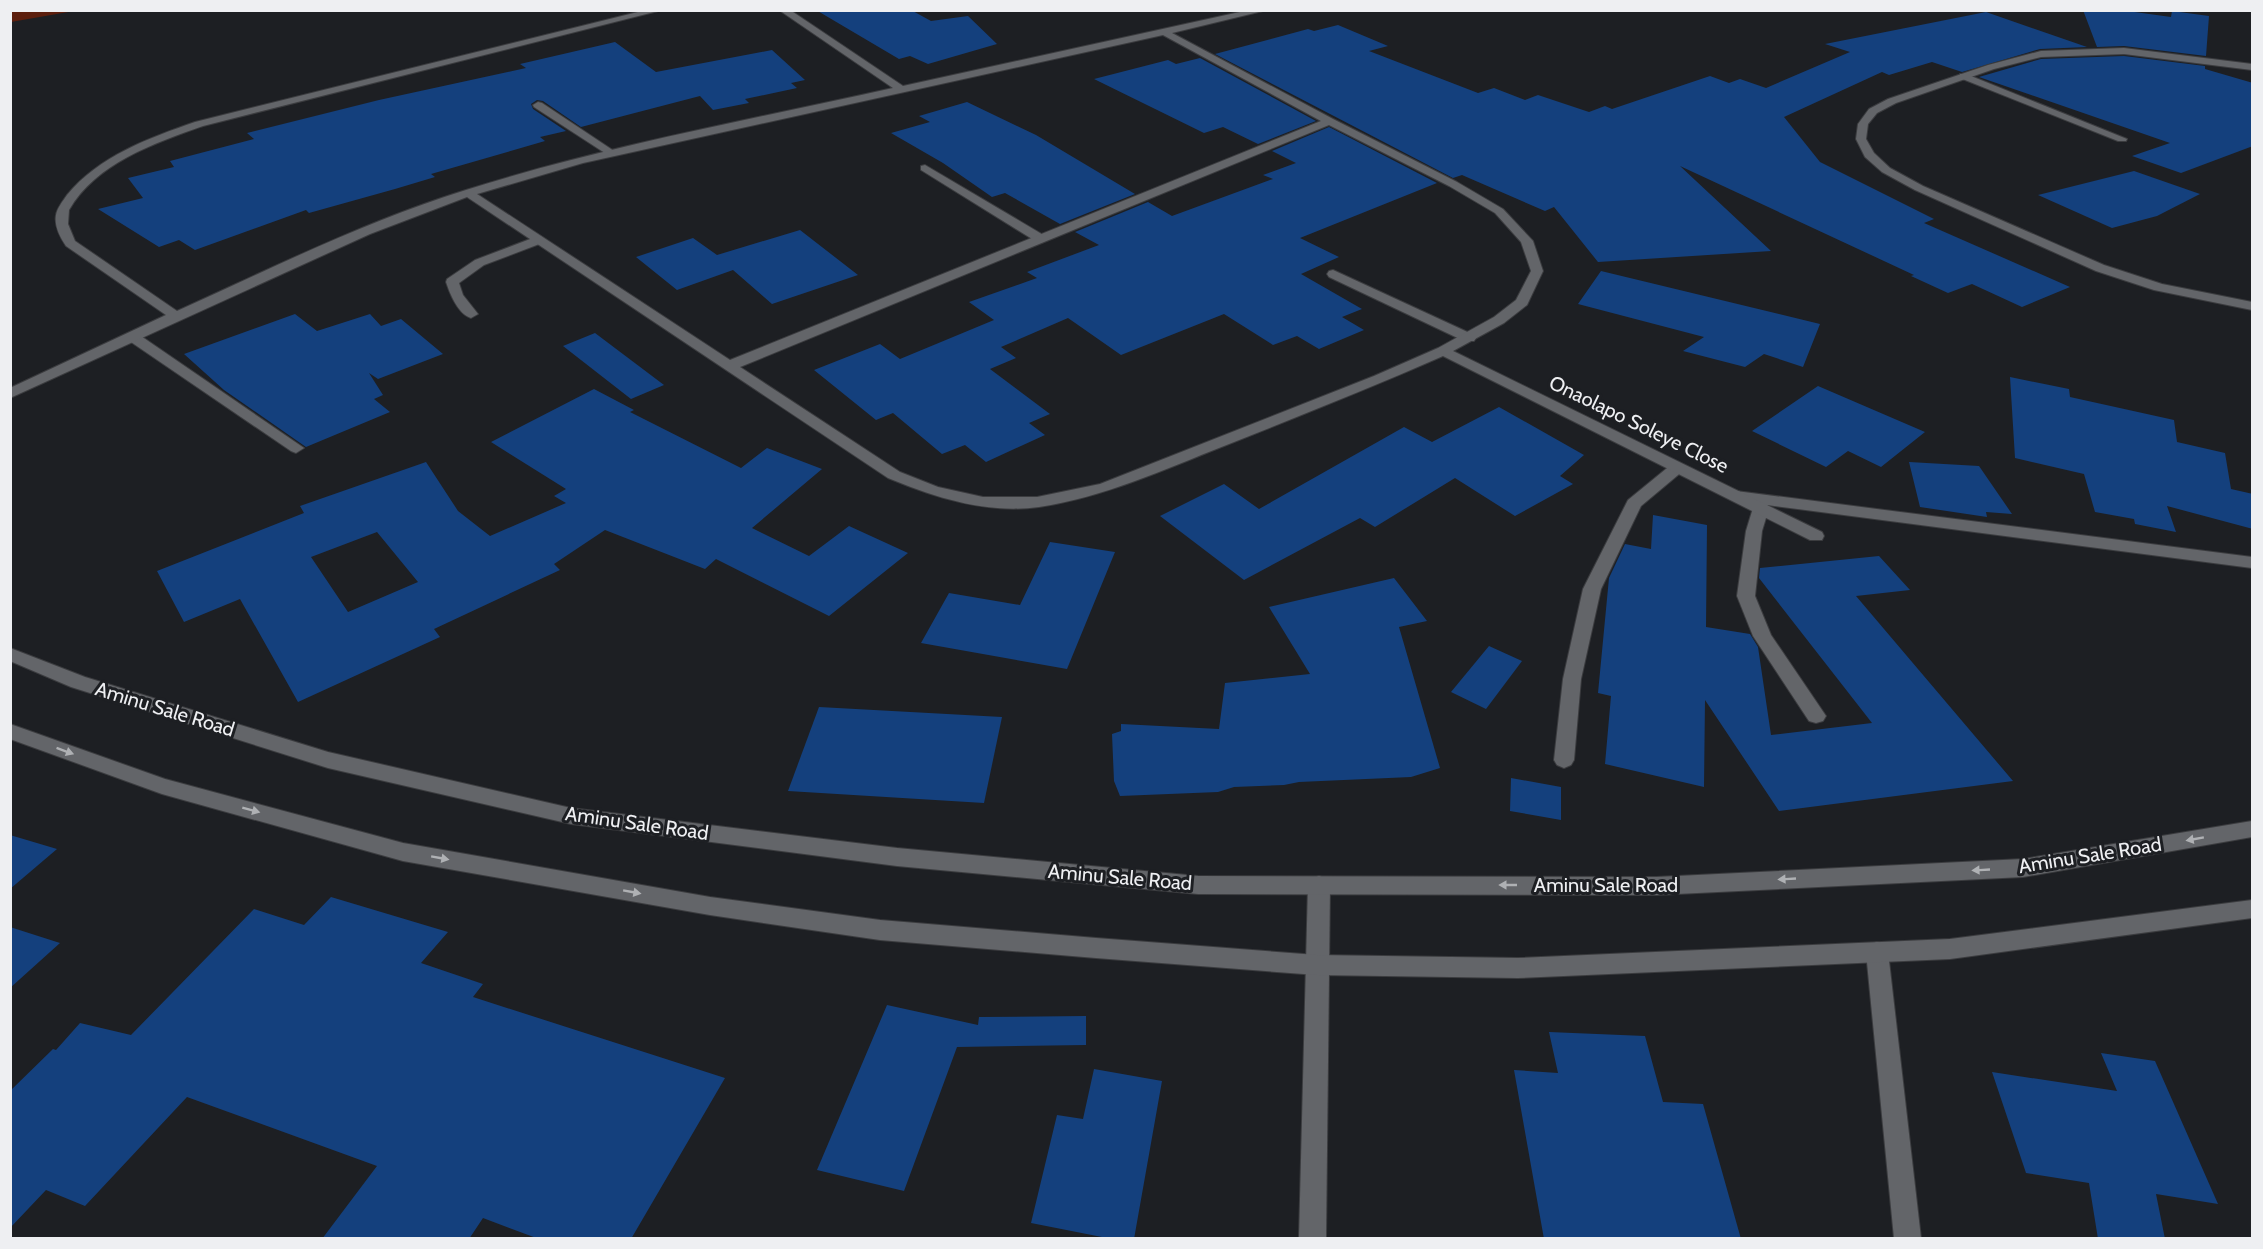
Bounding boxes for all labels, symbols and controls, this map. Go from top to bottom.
street label: Onaolapo Soleye Close [1545,370,1733,478]
street label: Aminu Sale Road [93,676,237,742]
one-way arrow [57,746,75,756]
street label: Aminu Sale Road [564,801,710,845]
one-way arrow [242,806,260,816]
street label: Aminu Sale Road [2017,832,2163,878]
one-way arrow [2185,834,2204,843]
one-way arrow [430,854,449,863]
street label: Aminu Sale Road [1047,859,1193,895]
one-way arrow [1972,865,1991,874]
street label: Aminu Sale Road [1534,873,1678,897]
one-way arrow [1777,875,1796,884]
one-way arrow [1498,880,1517,890]
one-way arrow [622,888,641,897]

